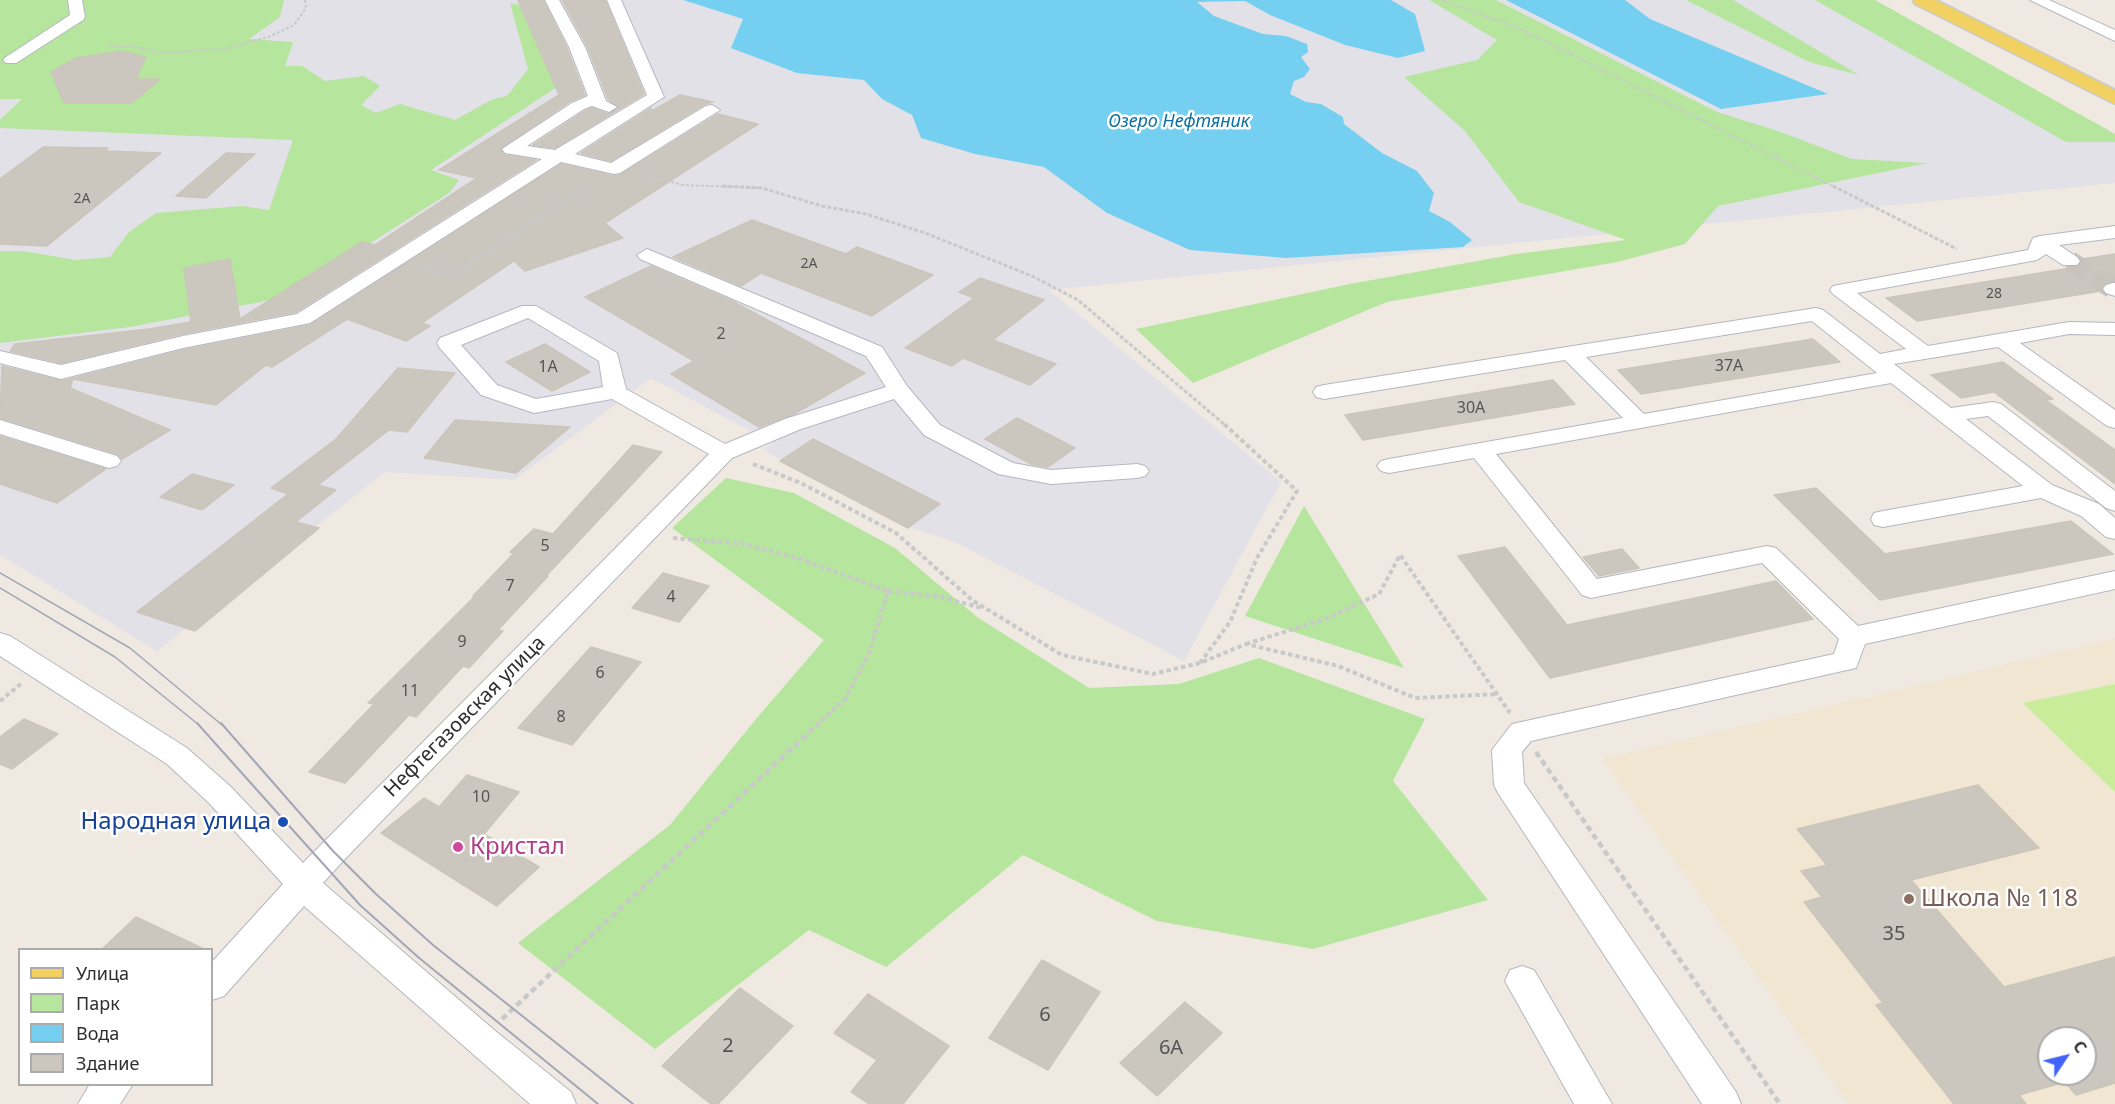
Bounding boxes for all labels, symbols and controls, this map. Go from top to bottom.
water label: Озеро Нефтяник [1108,111,1250,133]
house number: 2А [74,191,90,207]
house number: 2А [801,256,817,272]
house number: 28 [1986,286,2002,302]
house number: 2 [716,324,726,344]
house number: 37А [1715,356,1743,376]
house number: 1А [538,357,558,377]
house number: 30А [1457,398,1485,418]
house number: 5 [540,536,550,556]
house number: 7 [505,576,515,596]
house number: 4 [666,587,676,607]
street label: Нефтегазовская улица [379,631,551,803]
house number: 9 [457,632,467,652]
house number: 6 [595,663,605,683]
house number: 11 [401,681,419,701]
house number: 8 [556,707,566,727]
house number: 10 [472,787,490,807]
place label: Народная улица [80,808,271,836]
marker: Народная улица [276,815,290,829]
place label: Кристал [470,833,565,861]
marker: Кристал [451,840,465,854]
place label: Школа № 118 [1921,885,2078,913]
marker: Школа № 118 [1902,892,1916,906]
house number: 35 [1883,922,1905,946]
legend [18,948,213,1086]
text: Улица [76,961,129,985]
text: Парк [76,991,120,1015]
house number: 6 [1039,1003,1051,1027]
text: Вода [76,1021,119,1045]
north arrow [2037,1026,2097,1086]
house number: 2 [722,1034,734,1058]
house number: 6А [1159,1036,1183,1060]
text: С [2068,1036,2092,1057]
text: Здание [76,1051,139,1075]

